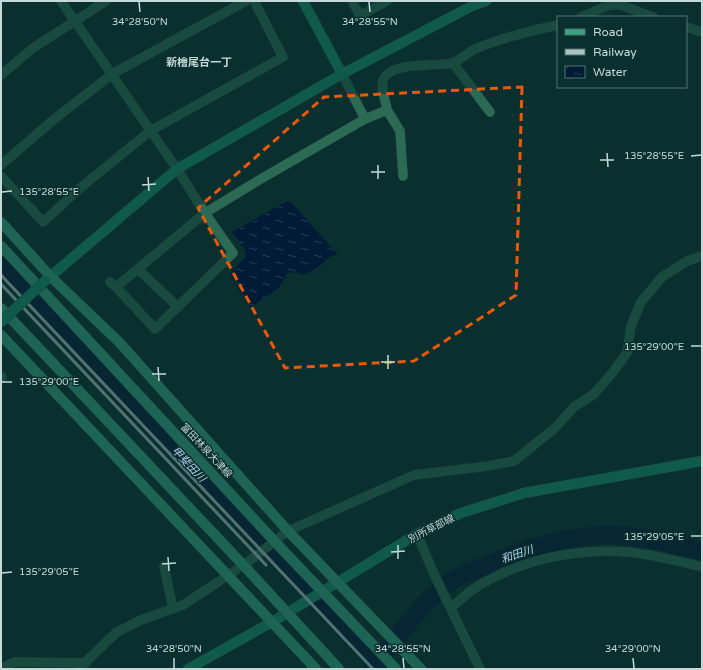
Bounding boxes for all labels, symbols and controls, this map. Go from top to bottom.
text: 34°28'50"N [112,16,168,28]
text: 34°28'55"N [342,16,398,28]
legend [557,16,687,88]
text: Road [593,25,623,39]
text: Railway [593,45,637,59]
district label: 新檜尾台一丁 [166,56,232,69]
text: Water [593,65,628,79]
text: 135°28'55"E [624,150,684,162]
text: 135°28'55"E [19,186,79,198]
text: 135°29'00"E [624,341,684,353]
text: 135°29'00"E [19,376,79,388]
street label: 富田林泉大津線 [178,421,235,480]
water label: 甲斐田川 [169,444,209,486]
street label: 別所草部線 [406,512,456,546]
text: 135°29'05"E [624,531,684,543]
water label: 和田川 [499,543,536,566]
text: 135°29'05"E [19,566,79,578]
text: 34°28'50"N [146,643,202,655]
text: 34°28'55"N [375,643,431,655]
text: 34°29'00"N [605,643,661,655]

